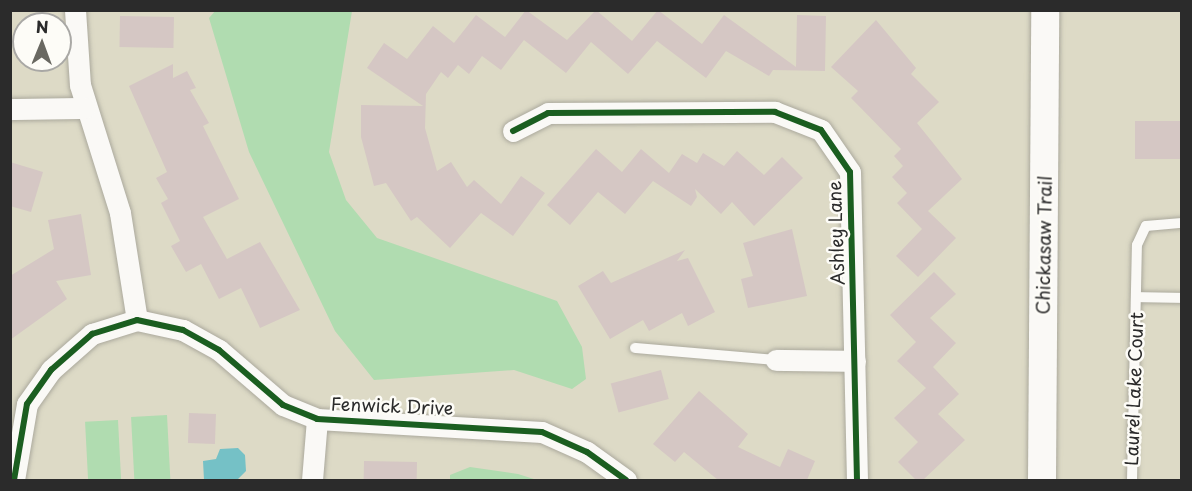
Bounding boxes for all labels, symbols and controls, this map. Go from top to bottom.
north arrow [12,12,72,72]
text: N [36,14,49,38]
street label: Chickasaw Trail [1032,175,1056,315]
street label: Ashley Lane [823,180,849,286]
street label: Laurel Lake Court [1120,311,1148,467]
street label: Fenwick Drive [331,393,453,419]

